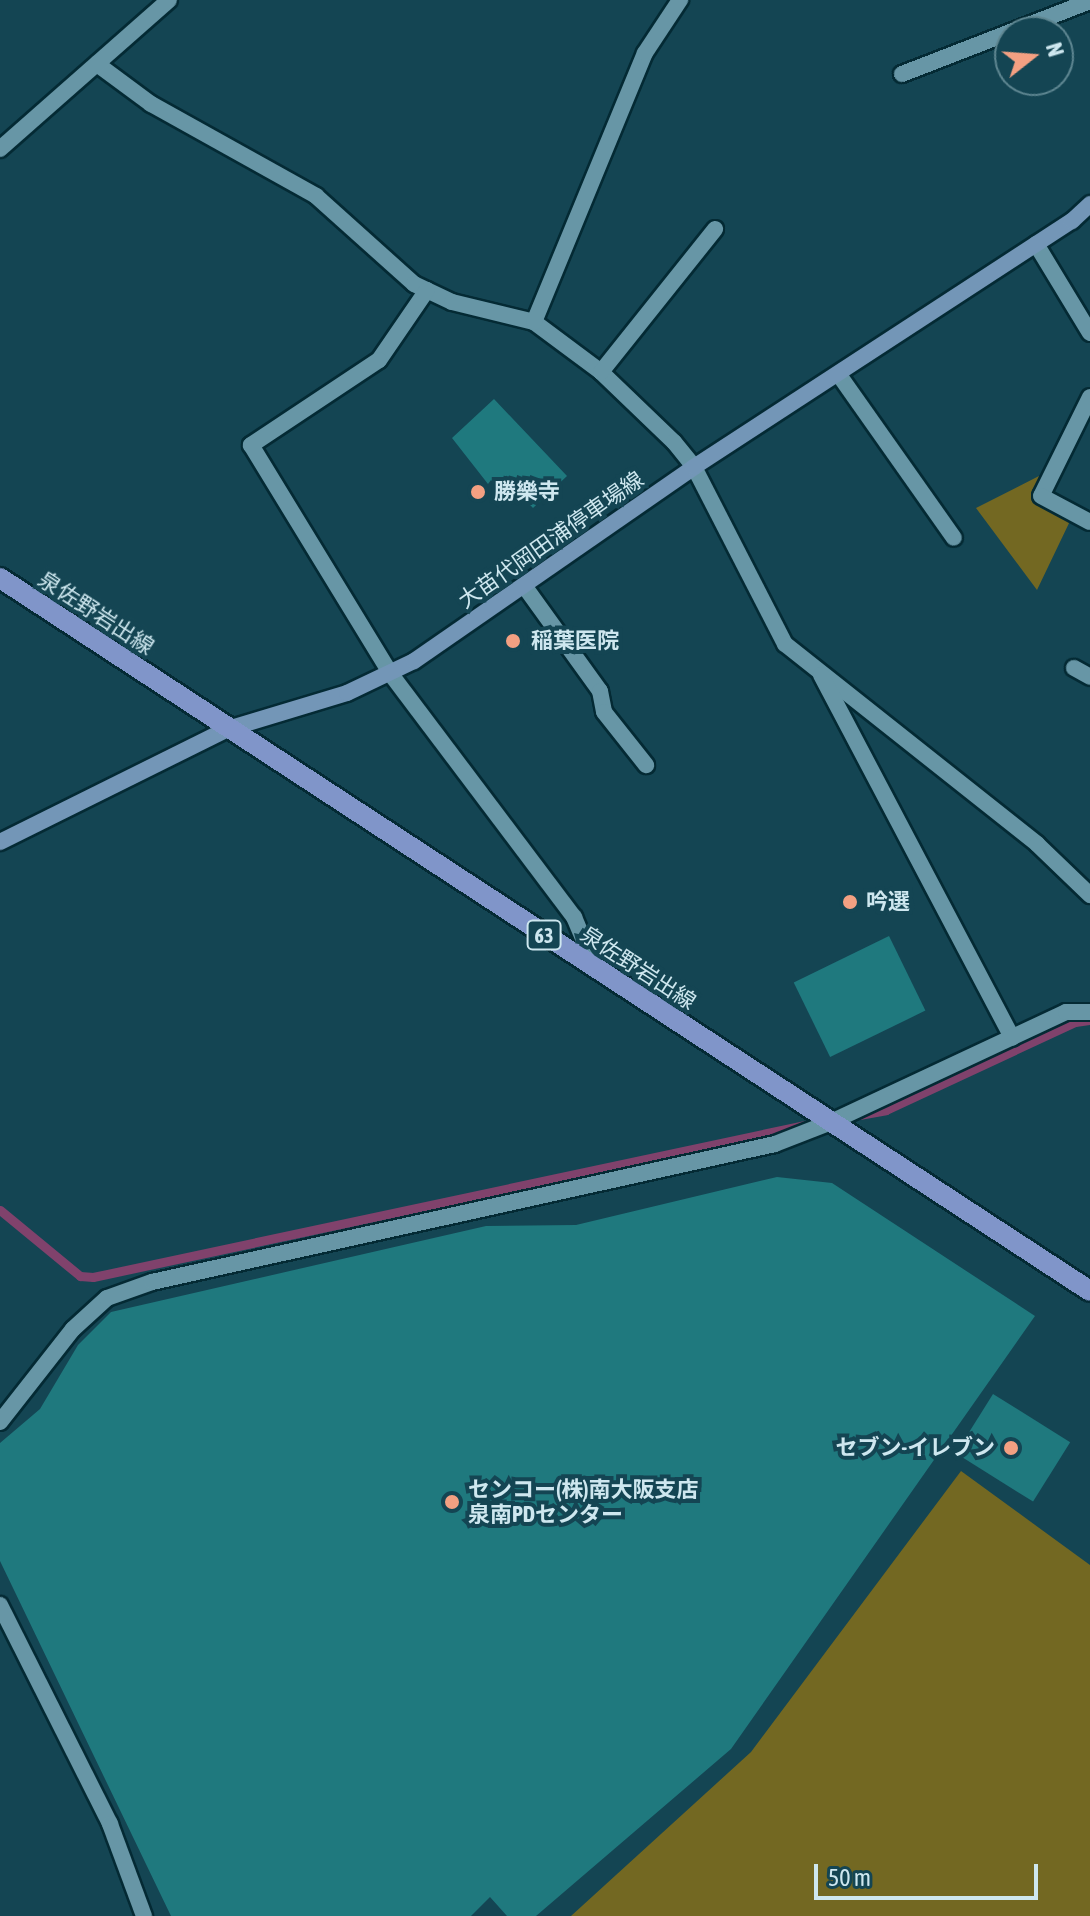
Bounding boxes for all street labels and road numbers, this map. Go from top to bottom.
street label: 大苗代岡田浦停車場線 [453,466,649,614]
street label: 泉佐野岩出線 [33,566,159,660]
road number: 63 [526,919,562,951]
street label: 泉佐野岩出線 [575,921,701,1015]

